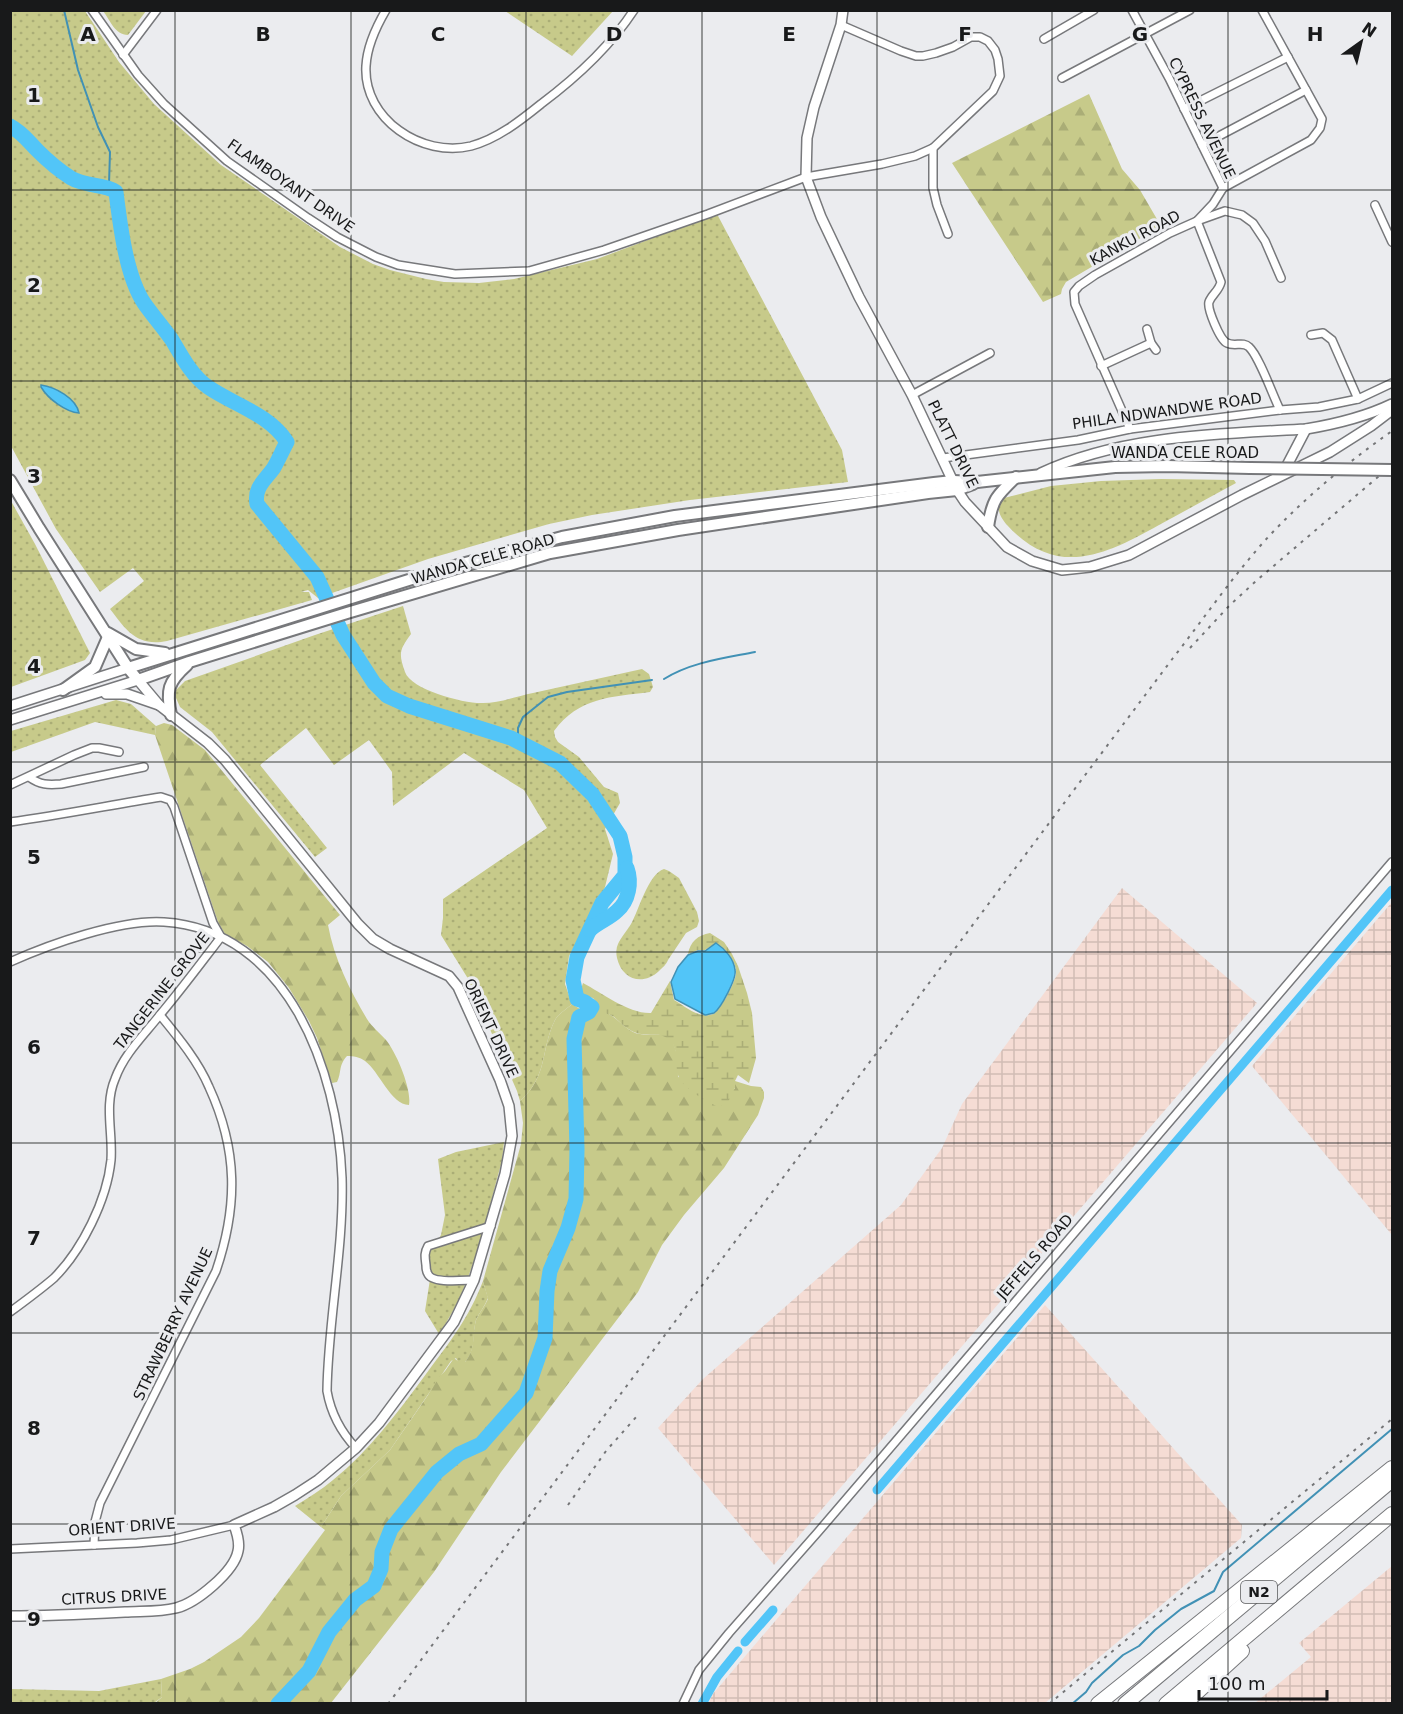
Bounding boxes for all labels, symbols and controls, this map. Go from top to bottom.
north arrow [1331,12,1391,72]
text: N [1358,18,1380,42]
text: A [80,22,96,46]
text: B [255,22,271,46]
text: C [431,22,445,46]
text: D [606,22,622,46]
text: E [782,22,796,46]
text: F [958,22,972,46]
text: G [1132,22,1148,46]
text: H [1307,22,1323,46]
street label: CYPRESS AVENUE [1165,54,1239,182]
text: 1 [27,83,41,107]
street label: FLAMBOYANT DRIVE [224,135,358,237]
street label: KANKU ROAD [1087,207,1183,269]
text: 2 [27,273,41,297]
street label: PHILA NDWANDWE ROAD [1071,389,1263,433]
street label: PLATT DRIVE [924,397,982,491]
street label: WANDA CELE ROAD [1111,444,1259,462]
text: 3 [27,464,41,488]
street label: WANDA CELE ROAD [409,530,557,588]
text: 4 [27,654,41,678]
text: 5 [27,845,41,869]
street label: TANGERINE GROVE [110,929,213,1054]
street label: ORIENT DRIVE [460,976,522,1080]
text: 6 [27,1035,41,1059]
street label: JEFFELS ROAD [992,1211,1077,1304]
text: 7 [27,1226,41,1250]
street label: STRAWBERRY AVENUE [130,1244,216,1404]
text: 8 [27,1416,41,1440]
street label: ORIENT DRIVE [68,1514,176,1540]
road number: N2 [1241,1581,1277,1603]
street label: CITRUS DRIVE [61,1585,167,1609]
text: 9 [27,1607,41,1631]
scale bar [1199,1663,1326,1701]
text: 100 m [1208,1673,1266,1694]

